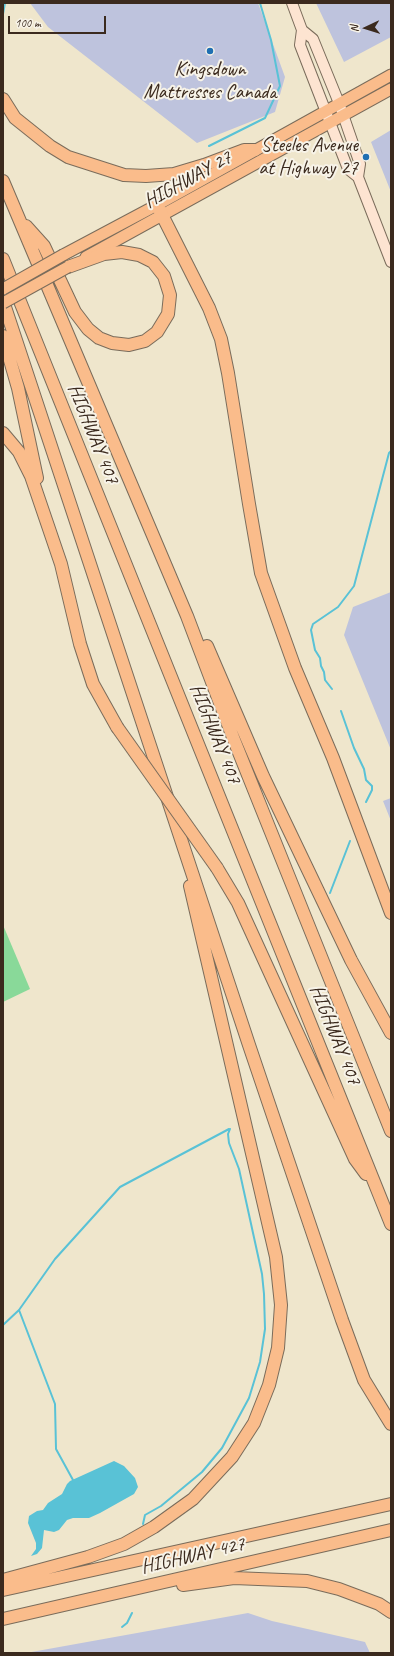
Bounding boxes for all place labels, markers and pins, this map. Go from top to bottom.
marker: Kingsdown Mattresses Canada [205,46,215,56]
place label: Kingsdown Mattresses Canada [143,58,277,105]
place label: Steeles Avenue at Highway 27 [258,134,358,181]
marker: Steeles Avenue at Highway 27 [361,152,371,162]

